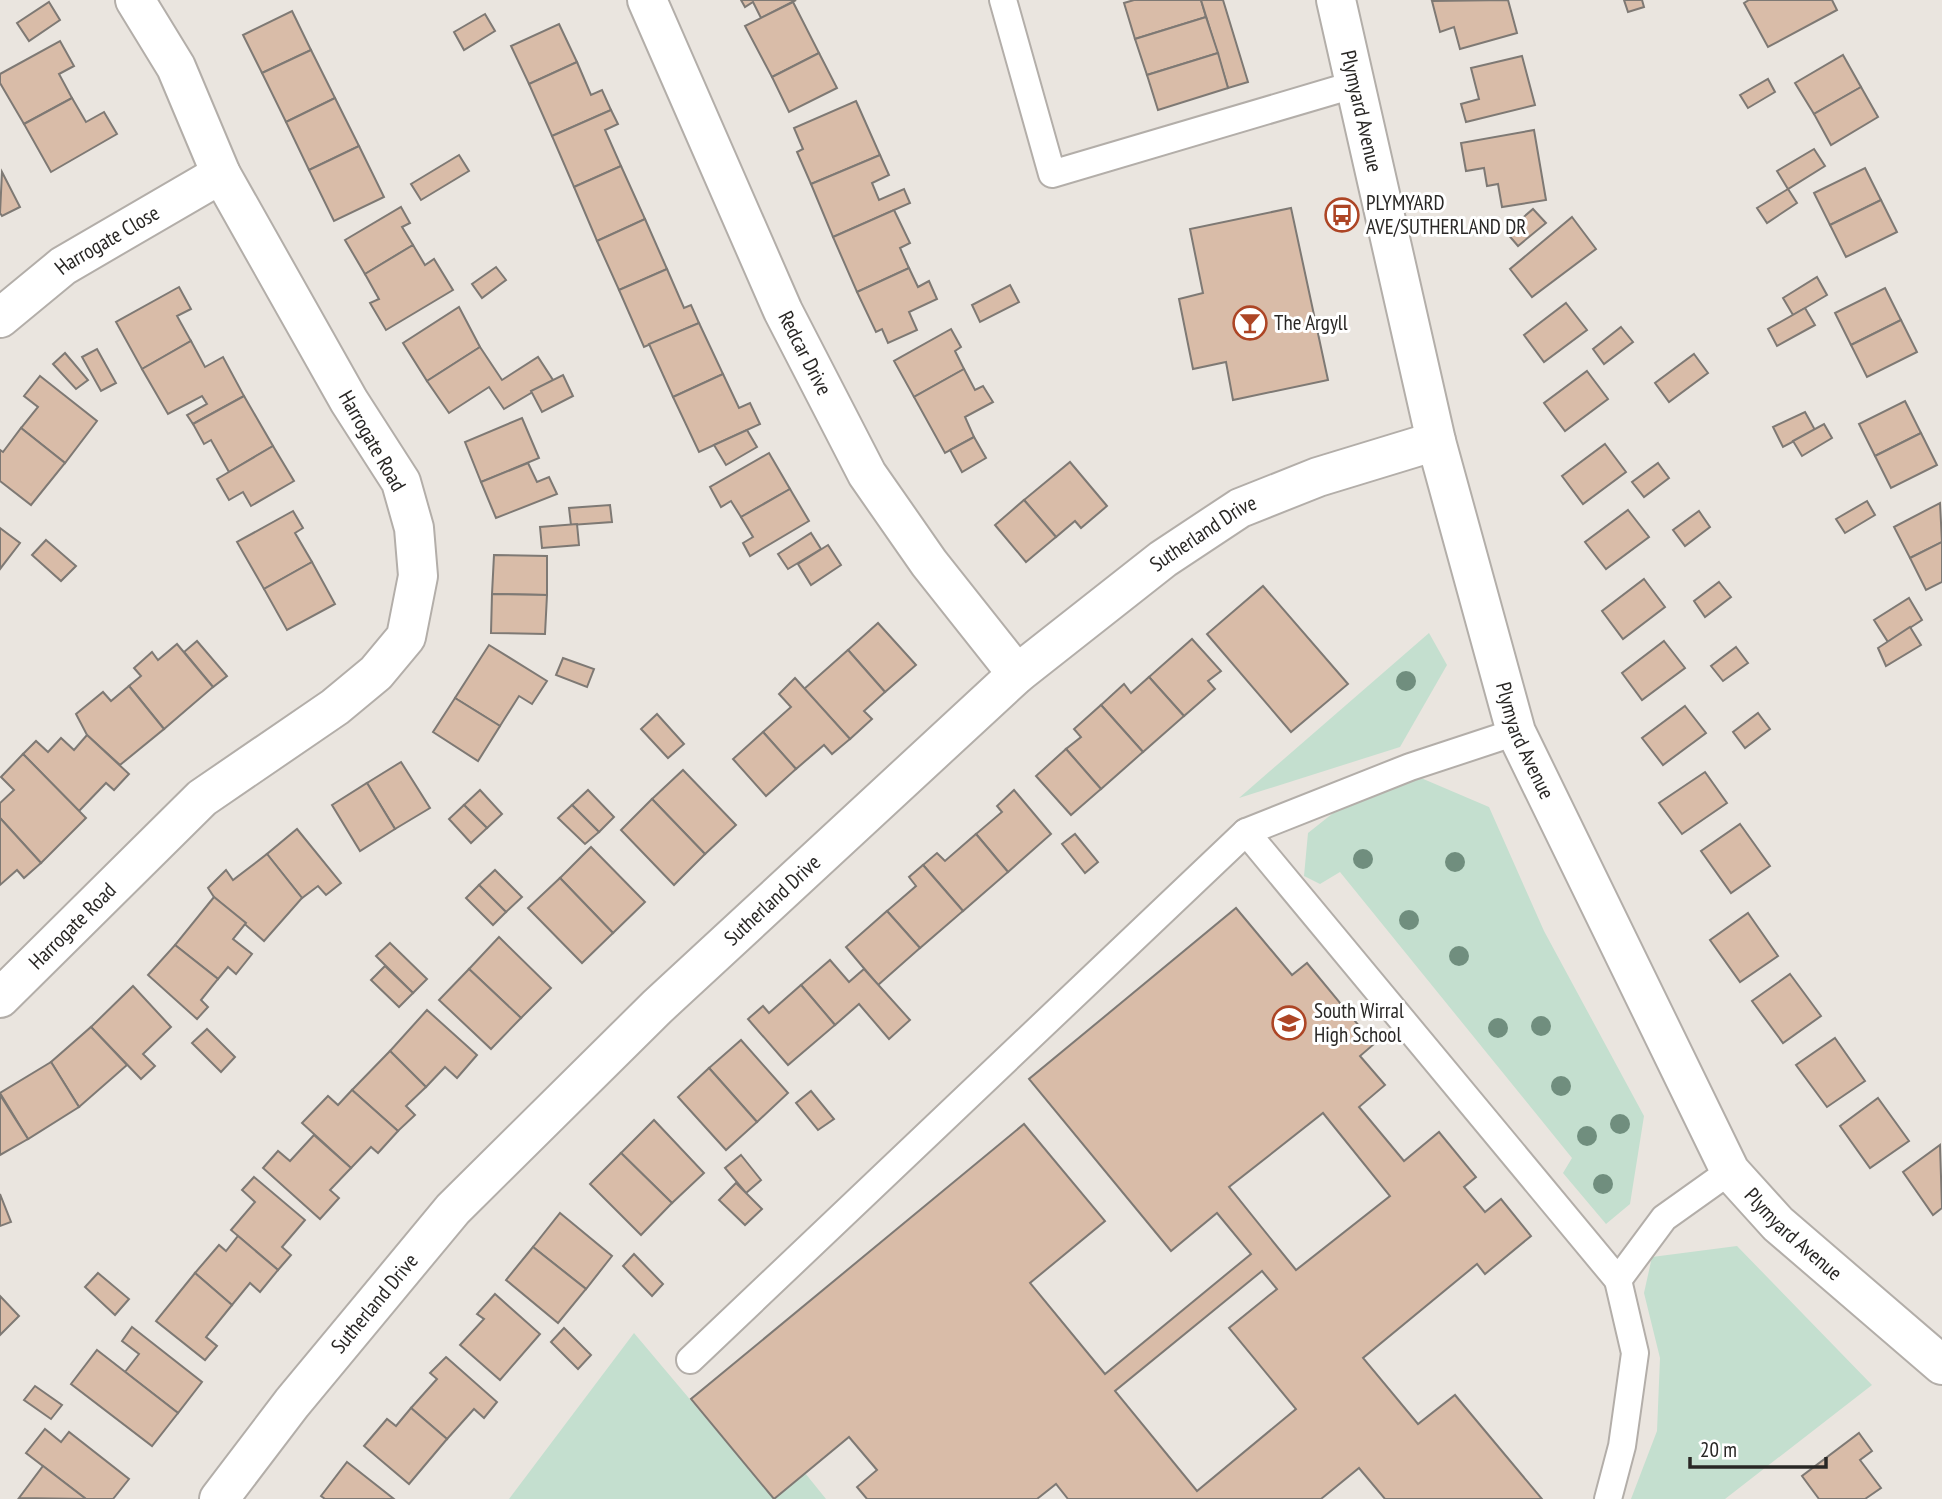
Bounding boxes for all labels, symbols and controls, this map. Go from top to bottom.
street label: Plymyard Avenue [1335,48,1389,175]
place label: PLYMYARD AVE/SUTHERLAND DR [1366,189,1526,240]
bus stop icon: PLYMYARD AVE/SUTHERLAND DR [1323,196,1361,234]
street label: Harrogate Close [49,199,164,280]
bar icon: The Argyll [1231,304,1269,342]
street label: Redcar Drive [772,306,838,400]
place label: The Argyll [1274,309,1348,336]
street label: Harrogate Road [333,385,412,496]
street label: Sutherland Drive [1144,489,1260,577]
street label: Plymyard Avenue [1490,679,1561,803]
street label: Sutherland Drive [718,849,826,951]
street label: Harrogate Road [23,877,122,975]
place label: South Wirral High School [1314,997,1404,1048]
school or university icon: South Wirral High School [1270,1004,1308,1042]
street label: Plymyard Avenue [1739,1182,1848,1286]
street label: Sutherland Drive [325,1248,424,1359]
scale bar [1690,1426,1826,1470]
text: 20 m [1700,1436,1737,1463]

